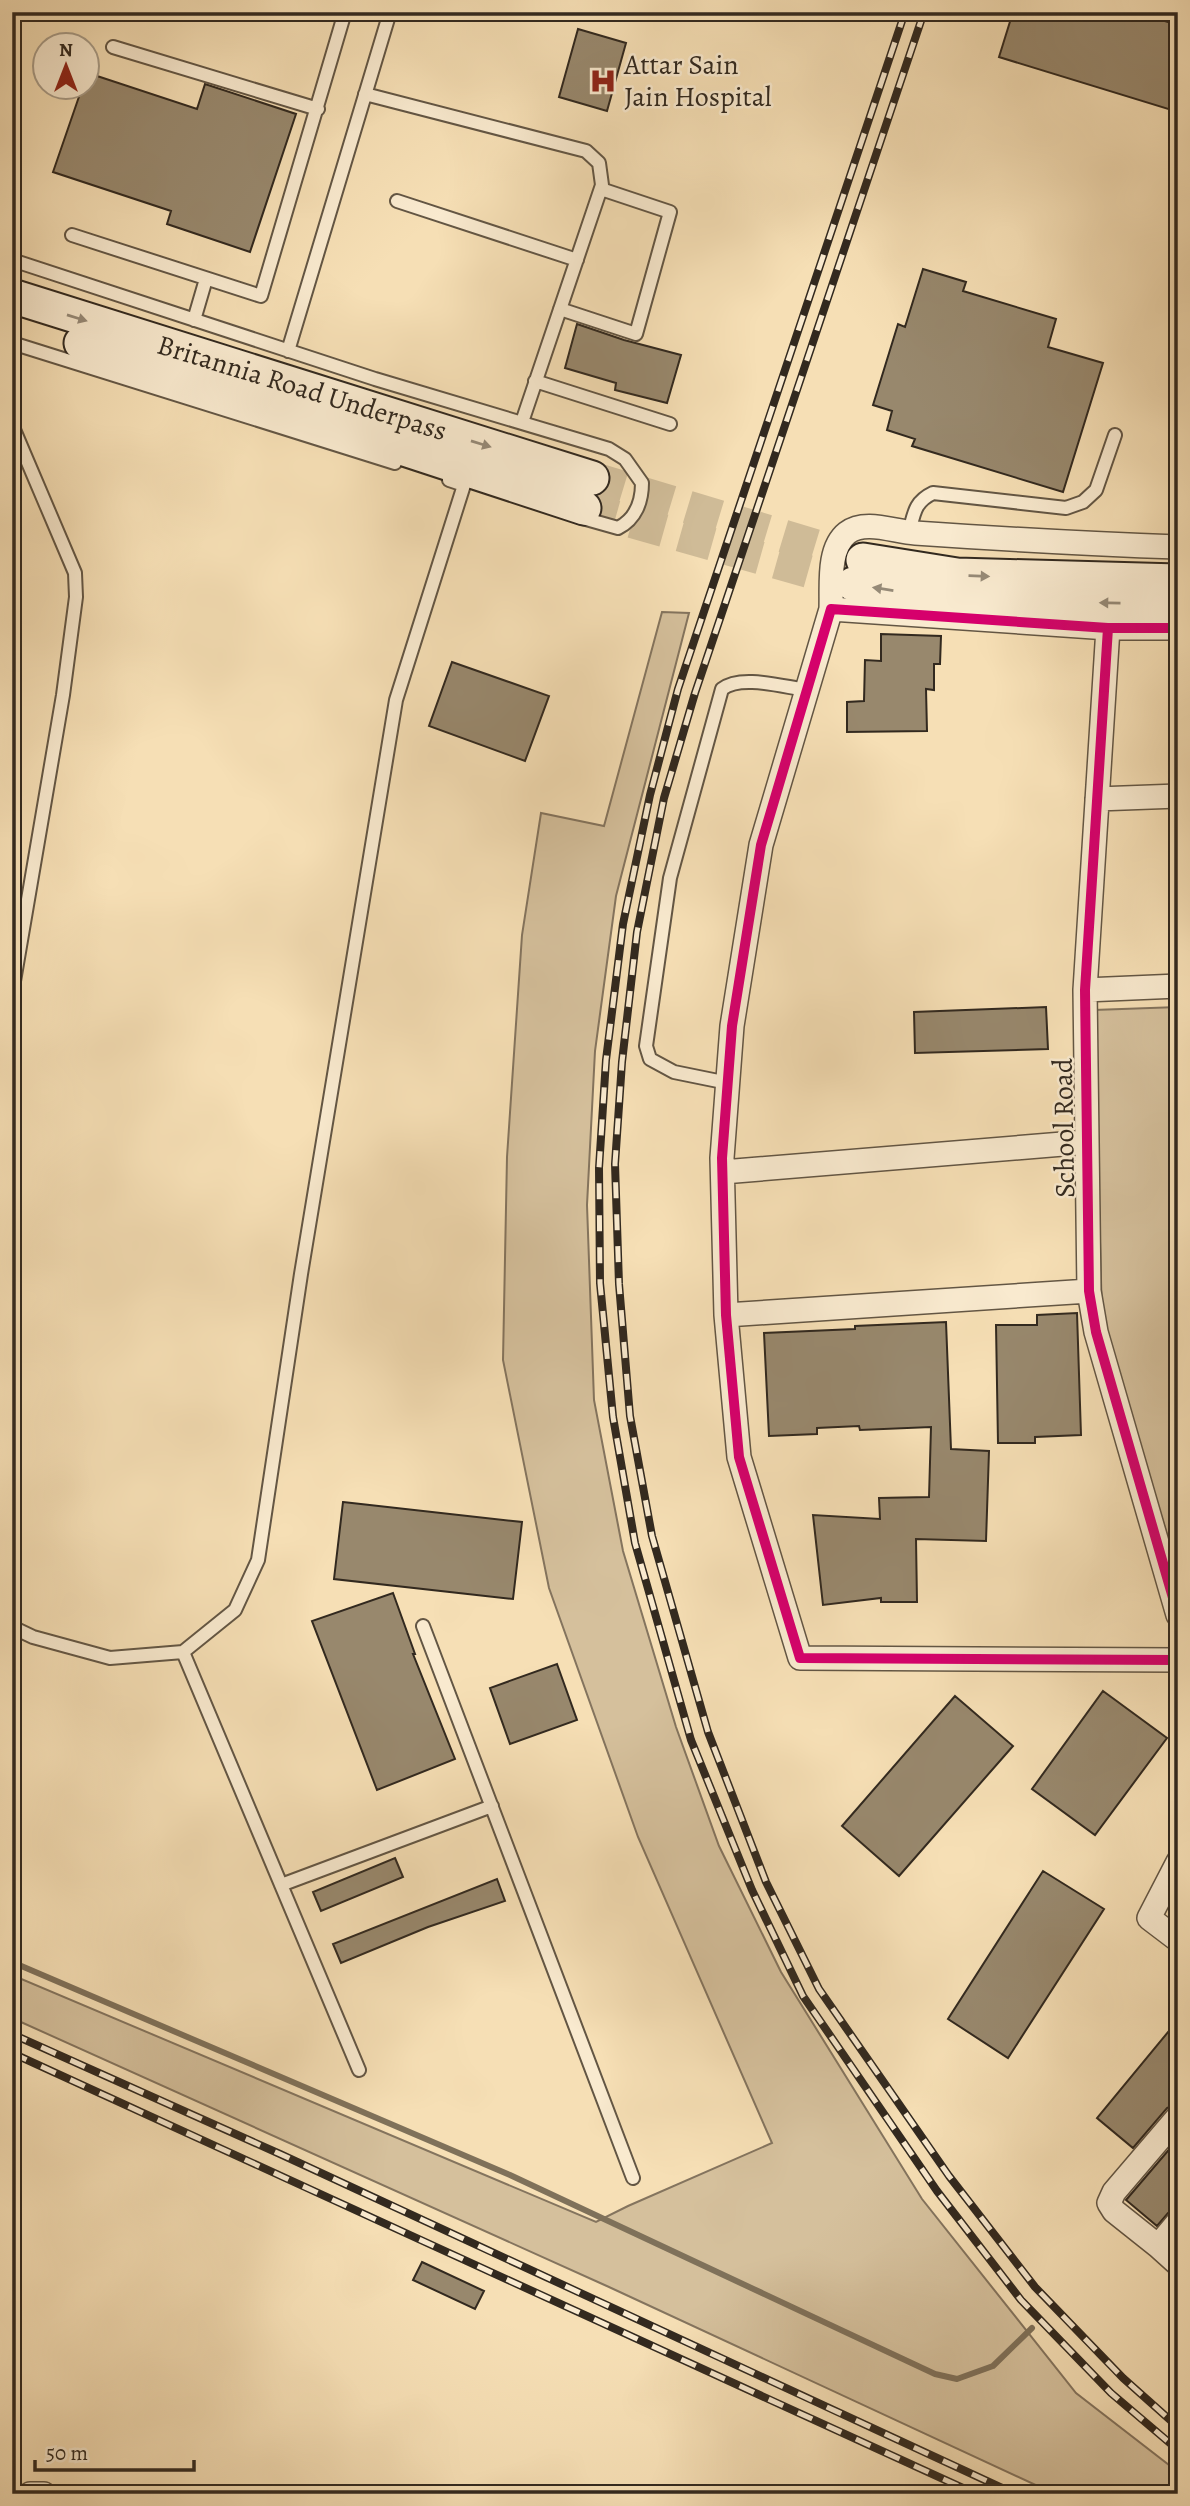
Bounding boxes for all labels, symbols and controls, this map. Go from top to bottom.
north arrow [32,32,102,102]
text: N [59,37,73,63]
place label: Attar Sain Jain Hospital [623,46,772,116]
hospital icon: Attar Sain Jain Hospital [588,66,618,96]
one-way arrow [67,313,88,324]
street label: Britannia Road Underpass [153,326,451,450]
one-way arrow [471,439,492,450]
one-way arrow [968,570,990,582]
one-way arrow [872,583,894,594]
one-way arrow [1098,598,1120,609]
street label: School Road [1044,1057,1084,1198]
scale bar [35,2429,194,2473]
text: 50 m [46,2439,88,2467]

